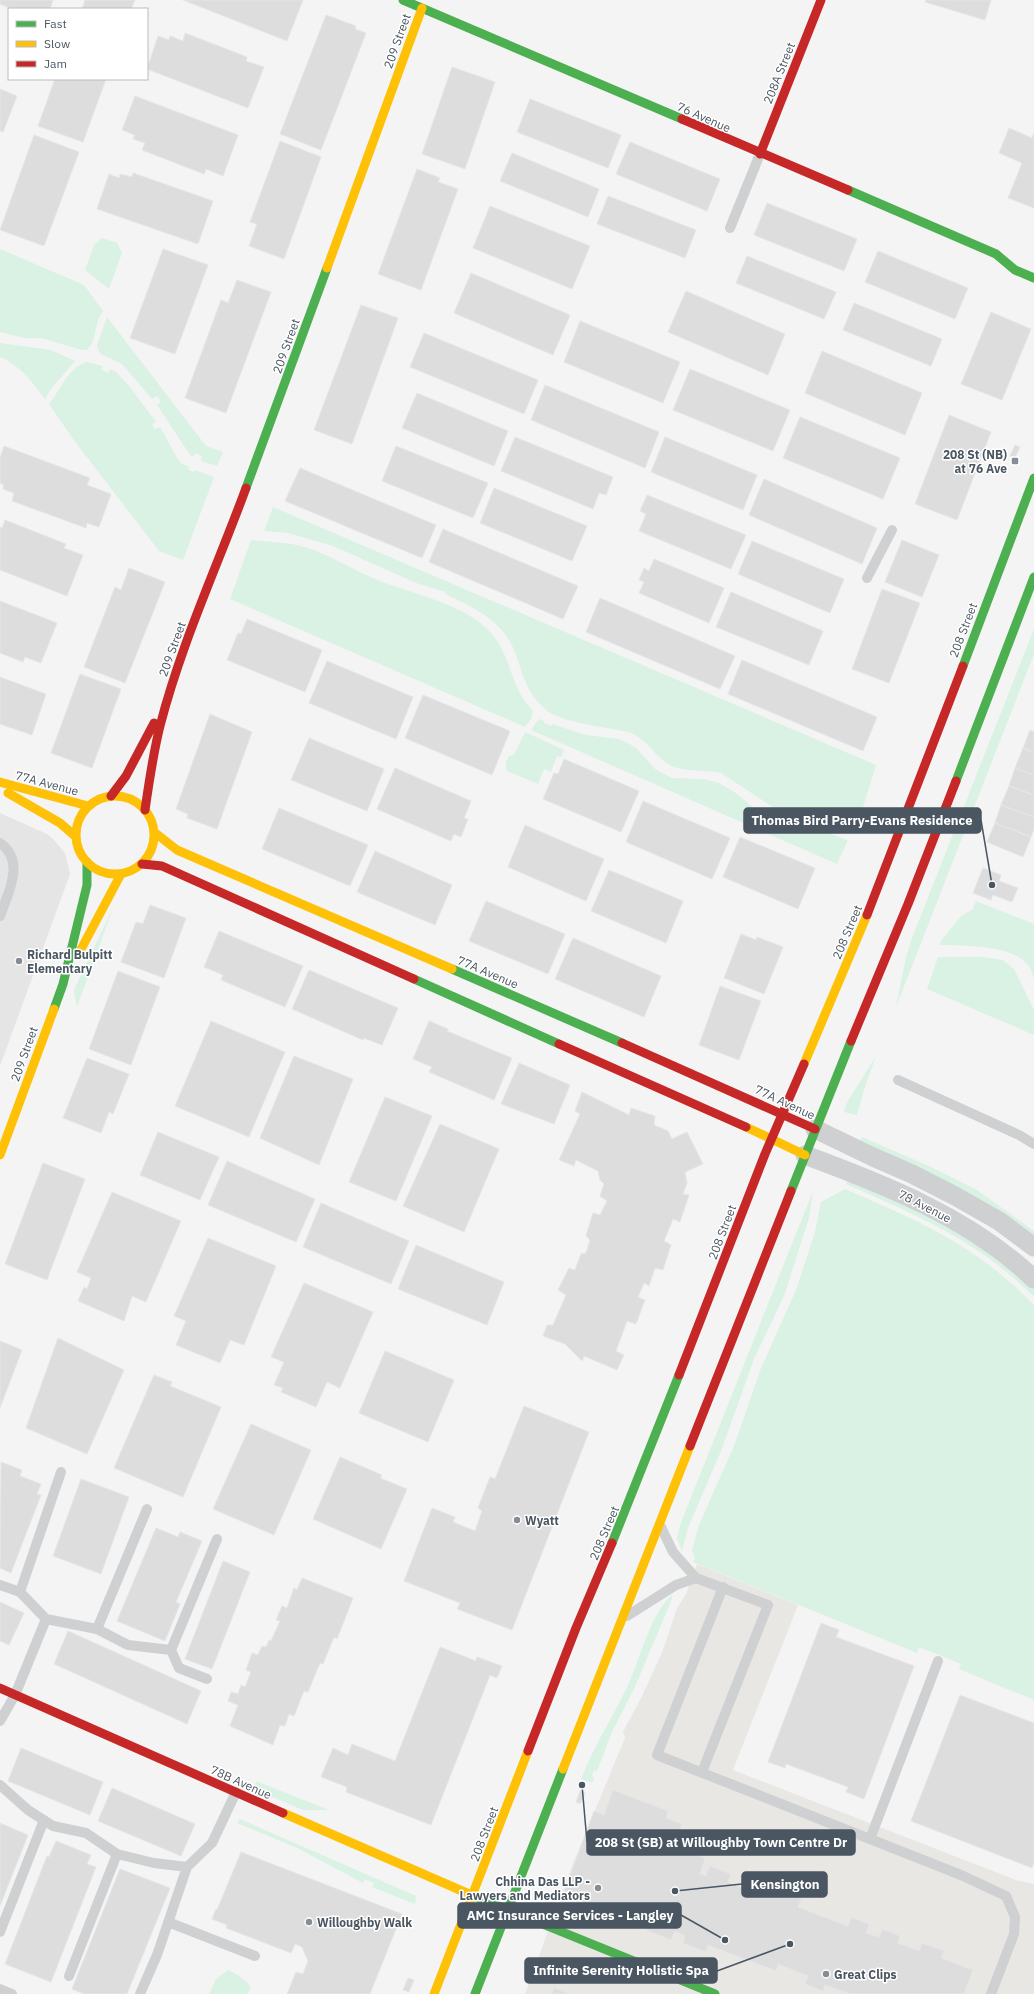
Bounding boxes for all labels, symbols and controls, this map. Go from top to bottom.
legend [8,8,148,80]
street label: 209 Street [380,11,414,71]
text: Fast [44,16,67,31]
text: Slow [44,36,70,51]
street label: 208A Street [760,40,798,106]
text: Jam [44,56,67,71]
street label: 76 Avenue [675,98,734,136]
street label: 209 Street [269,316,303,376]
place label: 208 St (NB) at 76 Ave [943,447,1007,476]
marker: 208 St (NB) at 76 Ave [1010,456,1020,466]
street label: 208 Street [946,601,980,659]
street label: 209 Street [155,619,189,679]
street label: 77A Avenue [14,767,81,799]
callout: Thomas Bird Parry-Evans Residence [744,808,981,833]
text: Thomas Bird Parry-Evans Residence [752,812,972,829]
street label: 208 Street [829,903,865,961]
place label: Richard Bulpitt Elementary [27,947,113,976]
street label: 77A Avenue [455,952,521,992]
marker: Richard Bulpitt Elementary [14,956,24,966]
street label: 209 Street [7,1024,41,1084]
street label: 77A Avenue [752,1081,818,1123]
street label: 78 Avenue [896,1186,954,1226]
street label: 208 Street [705,1203,739,1261]
street label: 208 Street [586,1504,622,1562]
place label: Wyatt [525,1513,559,1528]
marker: Wyatt [512,1515,522,1525]
street label: 78B Avenue [208,1762,274,1802]
street label: 208 Street [467,1805,501,1863]
callout: 208 St (SB) at Willoughby Town Centre Dr [587,1830,855,1855]
text: 208 St (SB) at Willoughby Town Centre Dr [595,1834,847,1851]
callout: Kensington [742,1872,827,1897]
place label: Chhina Das LLP - Lawyers and Mediators [460,1874,590,1903]
text: Kensington [751,1876,819,1893]
marker: Chhina Das LLP - Lawyers and Mediators [593,1883,603,1893]
callout: AMC Insurance Services - Langley [458,1903,681,1928]
text: AMC Insurance Services - Langley [467,1907,673,1924]
place label: Willoughby Walk [317,1915,412,1930]
marker: Willoughby Walk [304,1917,314,1927]
callout: Infinite Serenity Holistic Spa [525,1958,717,1983]
text: Infinite Serenity Holistic Spa [533,1962,709,1979]
place label: Great Clips [834,1967,897,1982]
marker: Great Clips [821,1969,831,1979]

